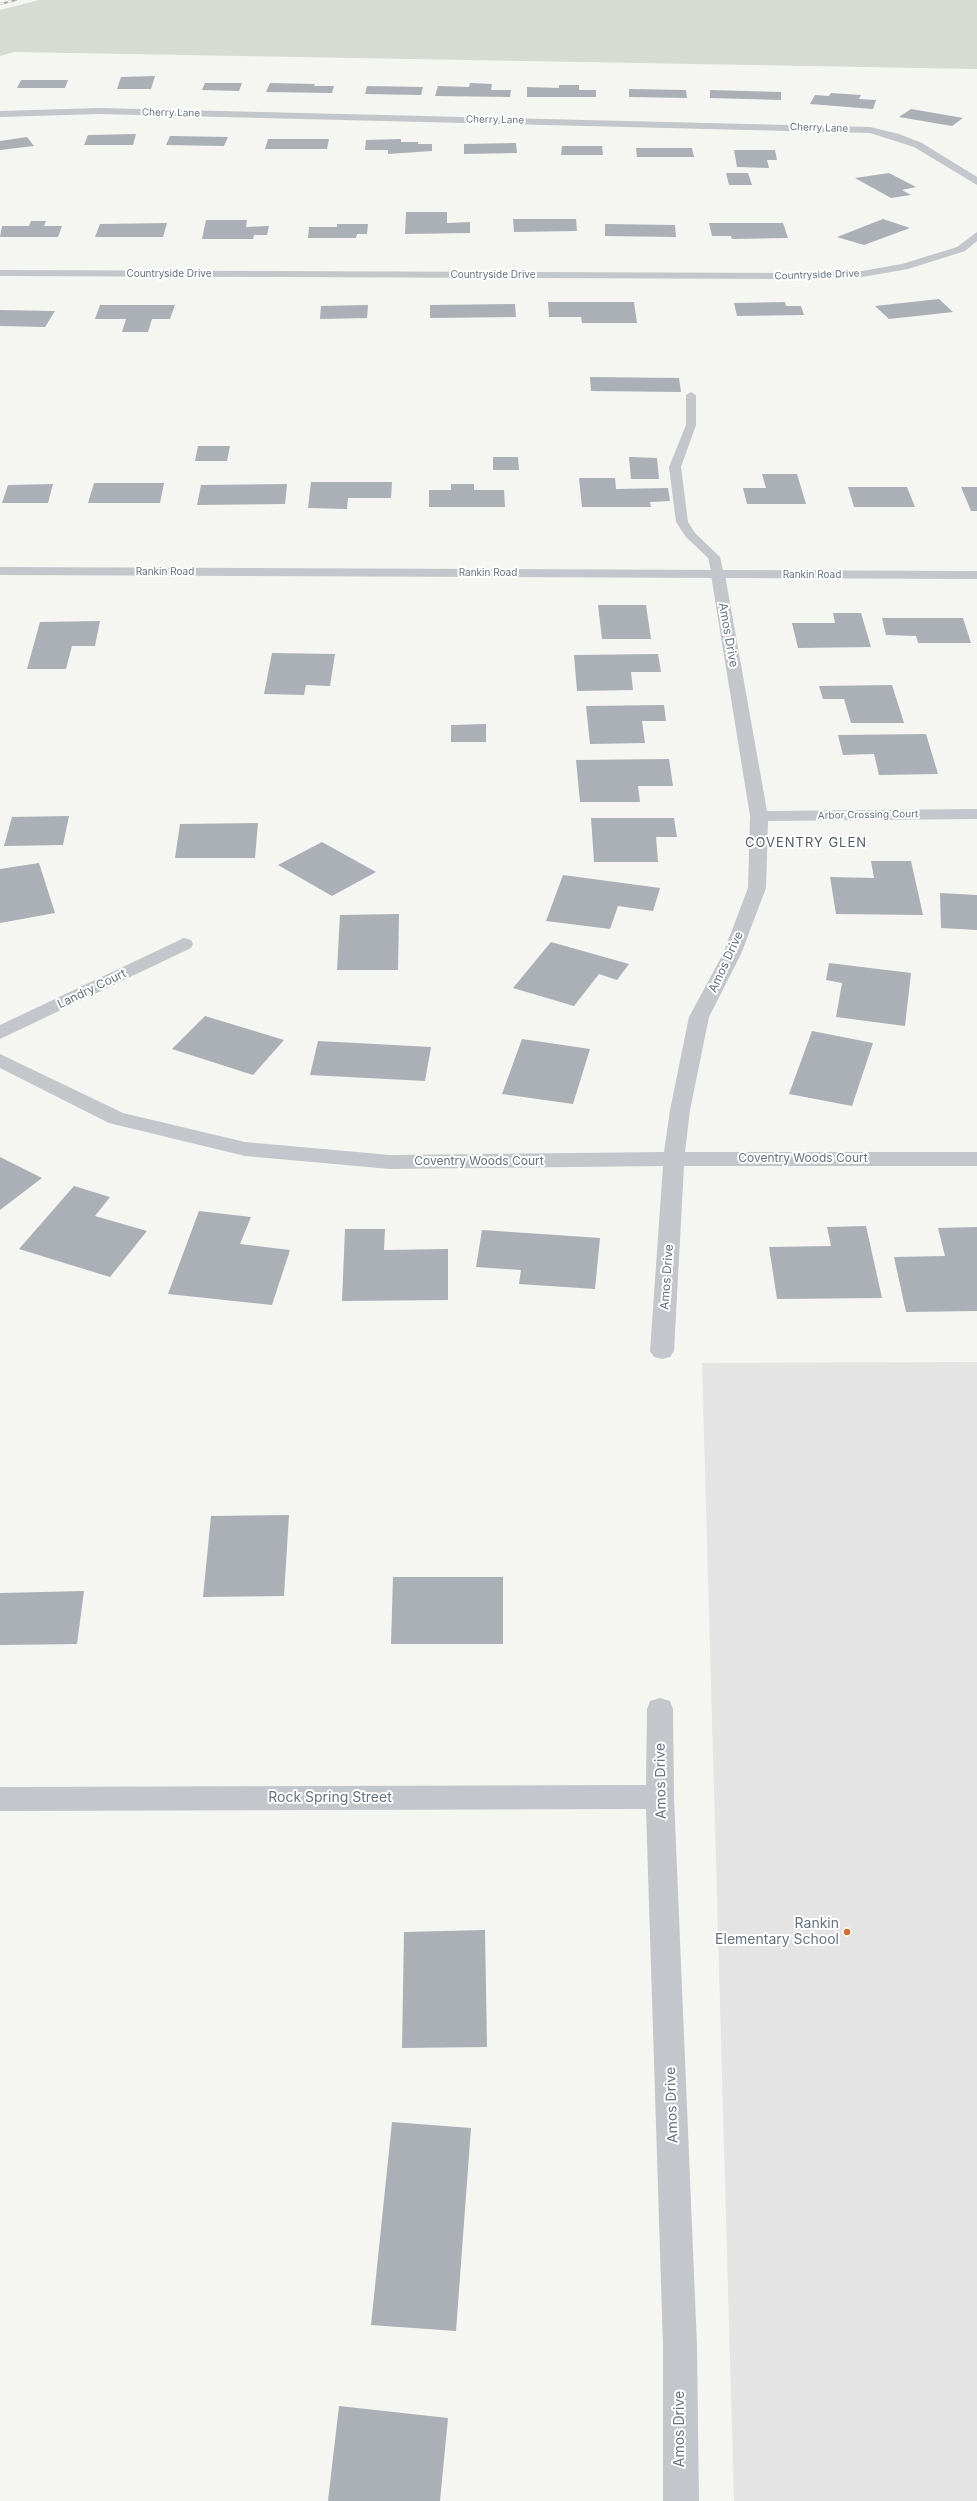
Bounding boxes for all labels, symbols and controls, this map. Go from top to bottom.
street label: Cherry Lane [142,106,200,120]
street label: Cherry Lane [466,113,524,127]
street label: Cherry Lane [790,121,848,135]
street label: Countryside Drive [126,268,212,280]
street label: Countryside Drive [774,268,860,282]
street label: Countryside Drive [450,269,536,281]
street label: Rankin Road [136,566,194,578]
street label: Rankin Road [459,567,517,579]
street label: Rankin Road [783,569,841,581]
street label: Amos Drive [715,602,741,668]
street label: Arbor Crossing Court [818,808,918,822]
district label: COVENTRY GLEN [745,835,867,851]
street label: Amos Drive [706,929,746,995]
street label: Landry Court [55,966,129,1012]
street label: Coventry Woods Court [738,1151,868,1165]
street label: Coventry Woods Court [414,1154,544,1168]
street label: Amos Drive [658,1244,676,1310]
street label: Amos Drive [652,1743,670,1819]
street label: Rock Spring Street [268,1790,392,1806]
place label: Rankin Elementary School [715,1916,839,1948]
marker: Rankin Elementary School [842,1927,852,1937]
street label: Amos Drive [662,2067,682,2143]
street label: Amos Drive [672,2391,688,2467]

